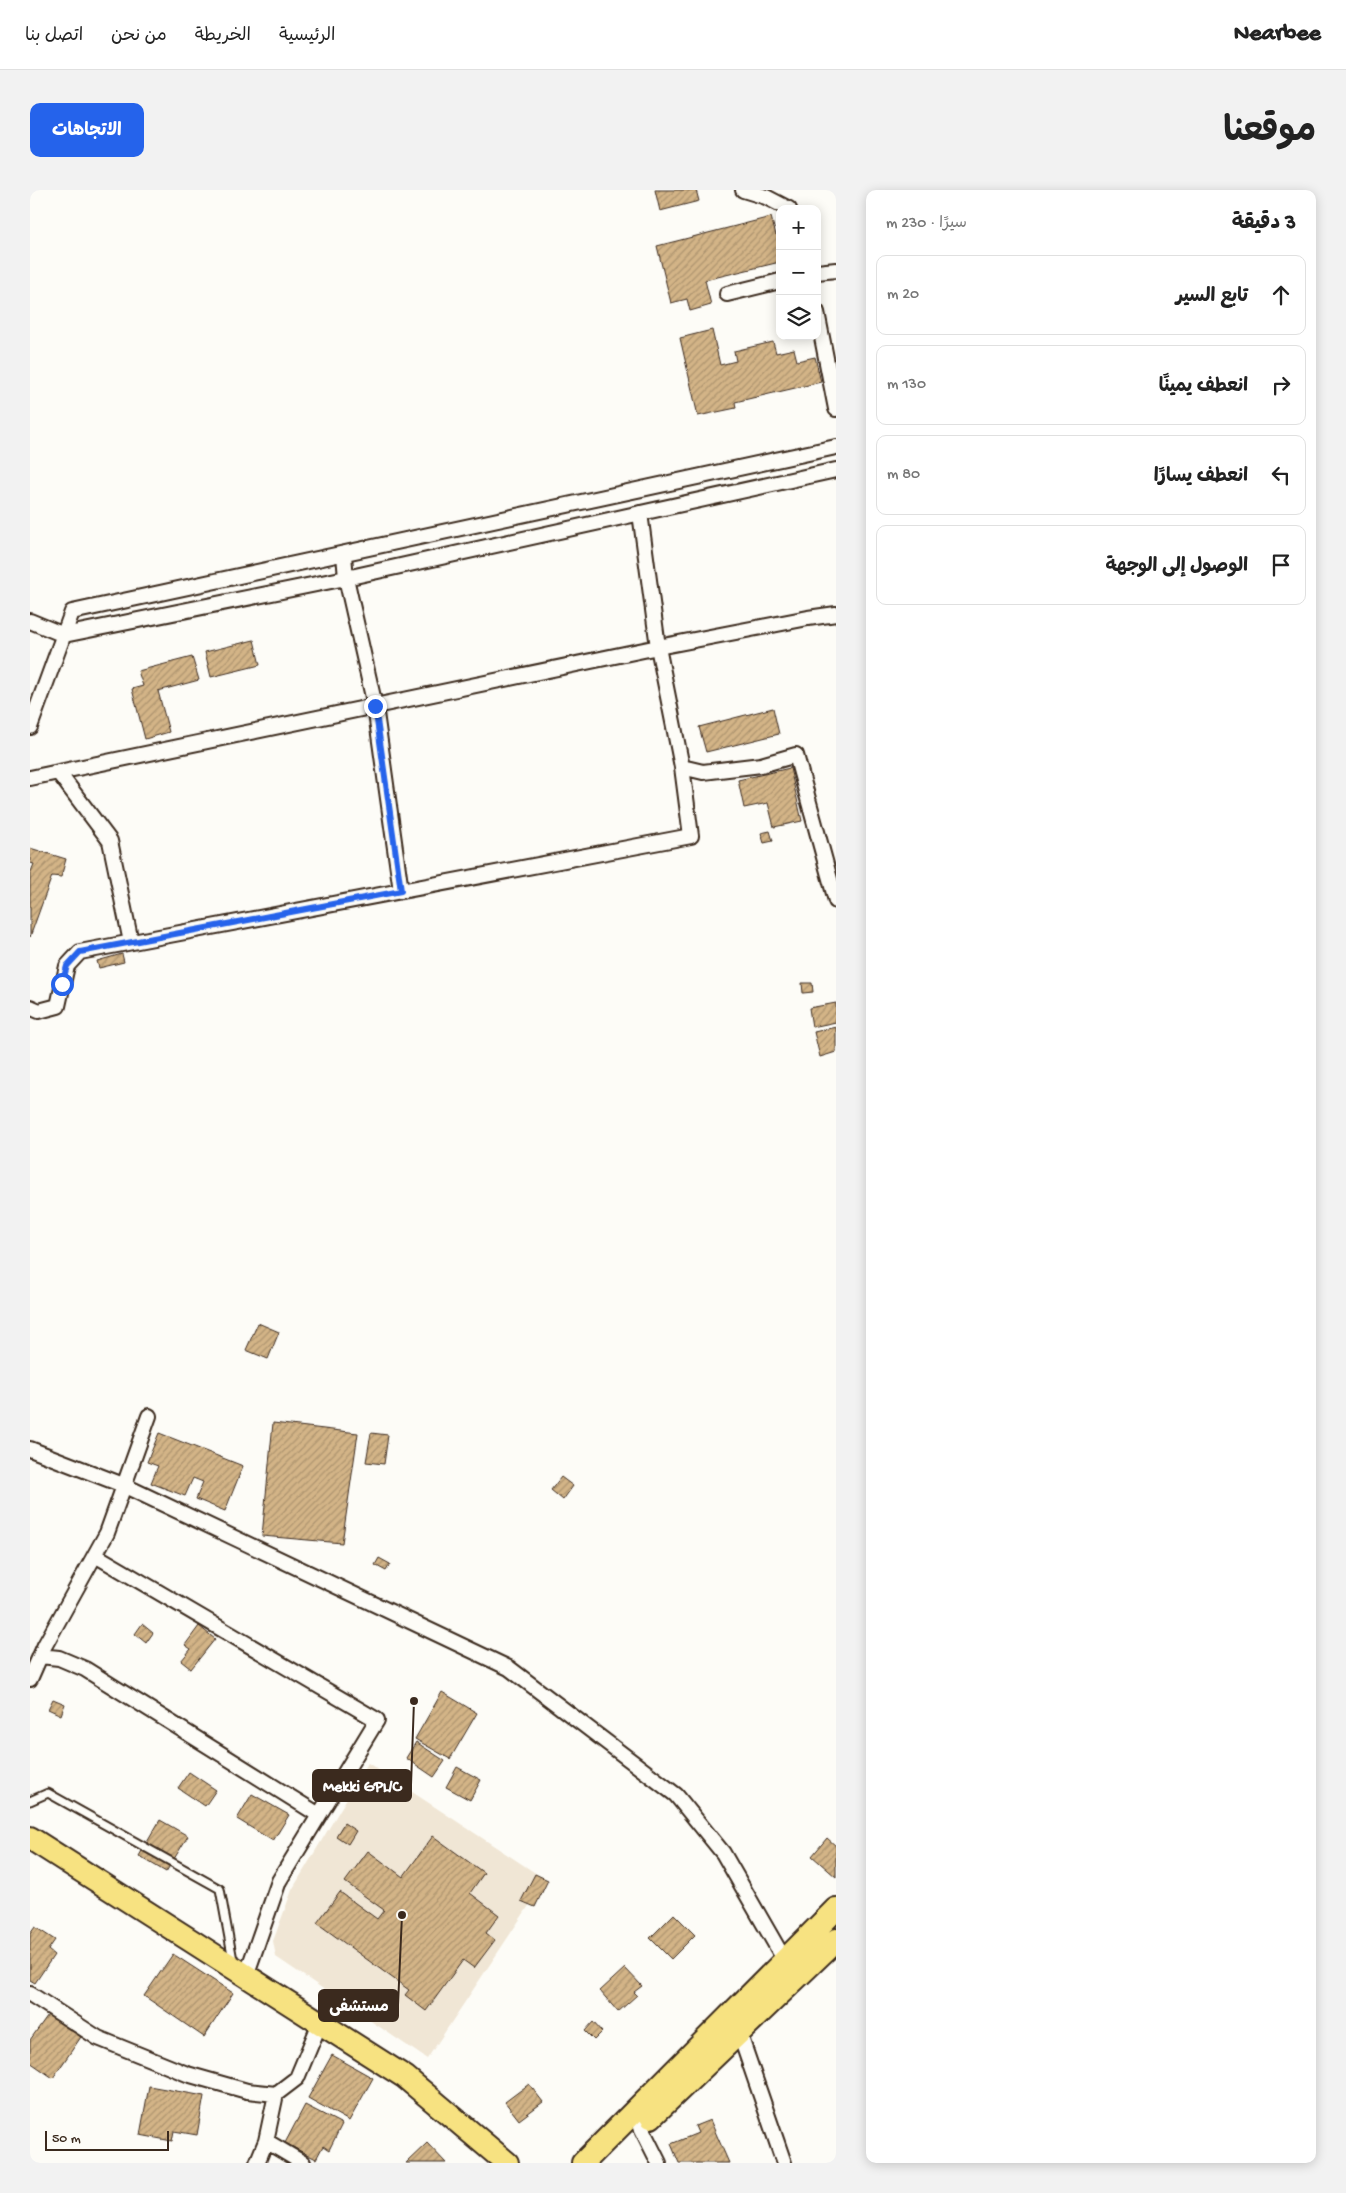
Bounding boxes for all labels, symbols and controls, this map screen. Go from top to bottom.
text: Nearbee [1234,20,1321,49]
text: اتصل بنا [25,26,83,47]
text: من نحن [111,26,167,47]
text: الخريطة [195,26,251,47]
text: الرئيسية [279,26,335,47]
button: الاتجاهات [30,103,144,157]
text: موقعنا [1223,113,1316,154]
map controls [776,205,821,340]
button: + [776,205,821,250]
text: 3 دقيقة [1232,212,1296,237]
text: سيرًا · 230 m [886,215,967,234]
button: − [776,250,821,295]
icon: ahead [1267,281,1295,309]
text: 20 m [887,286,919,305]
text: تابع السير [1176,286,1248,309]
button: layers [776,295,821,340]
icon: right [1267,371,1295,399]
text: 130 m [887,376,926,395]
text: انعطف يمينًا [1159,376,1248,399]
icon: left [1267,461,1295,489]
text: 80 m [887,466,920,485]
text: انعطف يسارًا [1154,466,1248,489]
icon: arrive [1267,551,1295,579]
text: الوصول إلى الوجهة [1105,556,1248,579]
route end [364,695,387,718]
route start [51,973,74,996]
callout: Mekki GPL/C [313,1770,411,1801]
text: Mekki GPL/C [323,1779,402,1798]
callout: مستشفى [319,1990,398,2021]
text: مستشفى [329,1998,389,2018]
scale bar [45,2128,169,2151]
text: 50 m [52,2131,81,2148]

